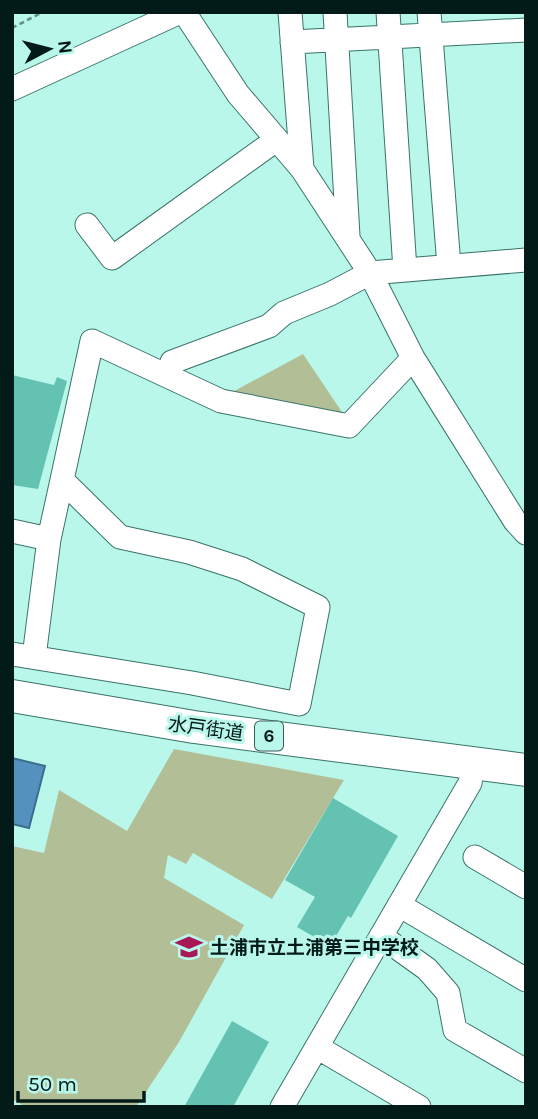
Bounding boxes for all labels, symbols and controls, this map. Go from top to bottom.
north arrow [14,14,84,84]
text: N [53,39,77,55]
street label: 水戸街道 [167,713,245,745]
road number: 6 [255,722,283,750]
school or university icon: 土浦市立土浦第三中学校 [174,932,204,962]
place label: 土浦市立土浦第三中学校 [210,937,419,959]
scale bar [18,1060,144,1104]
text: 50 m [28,1072,77,1096]

